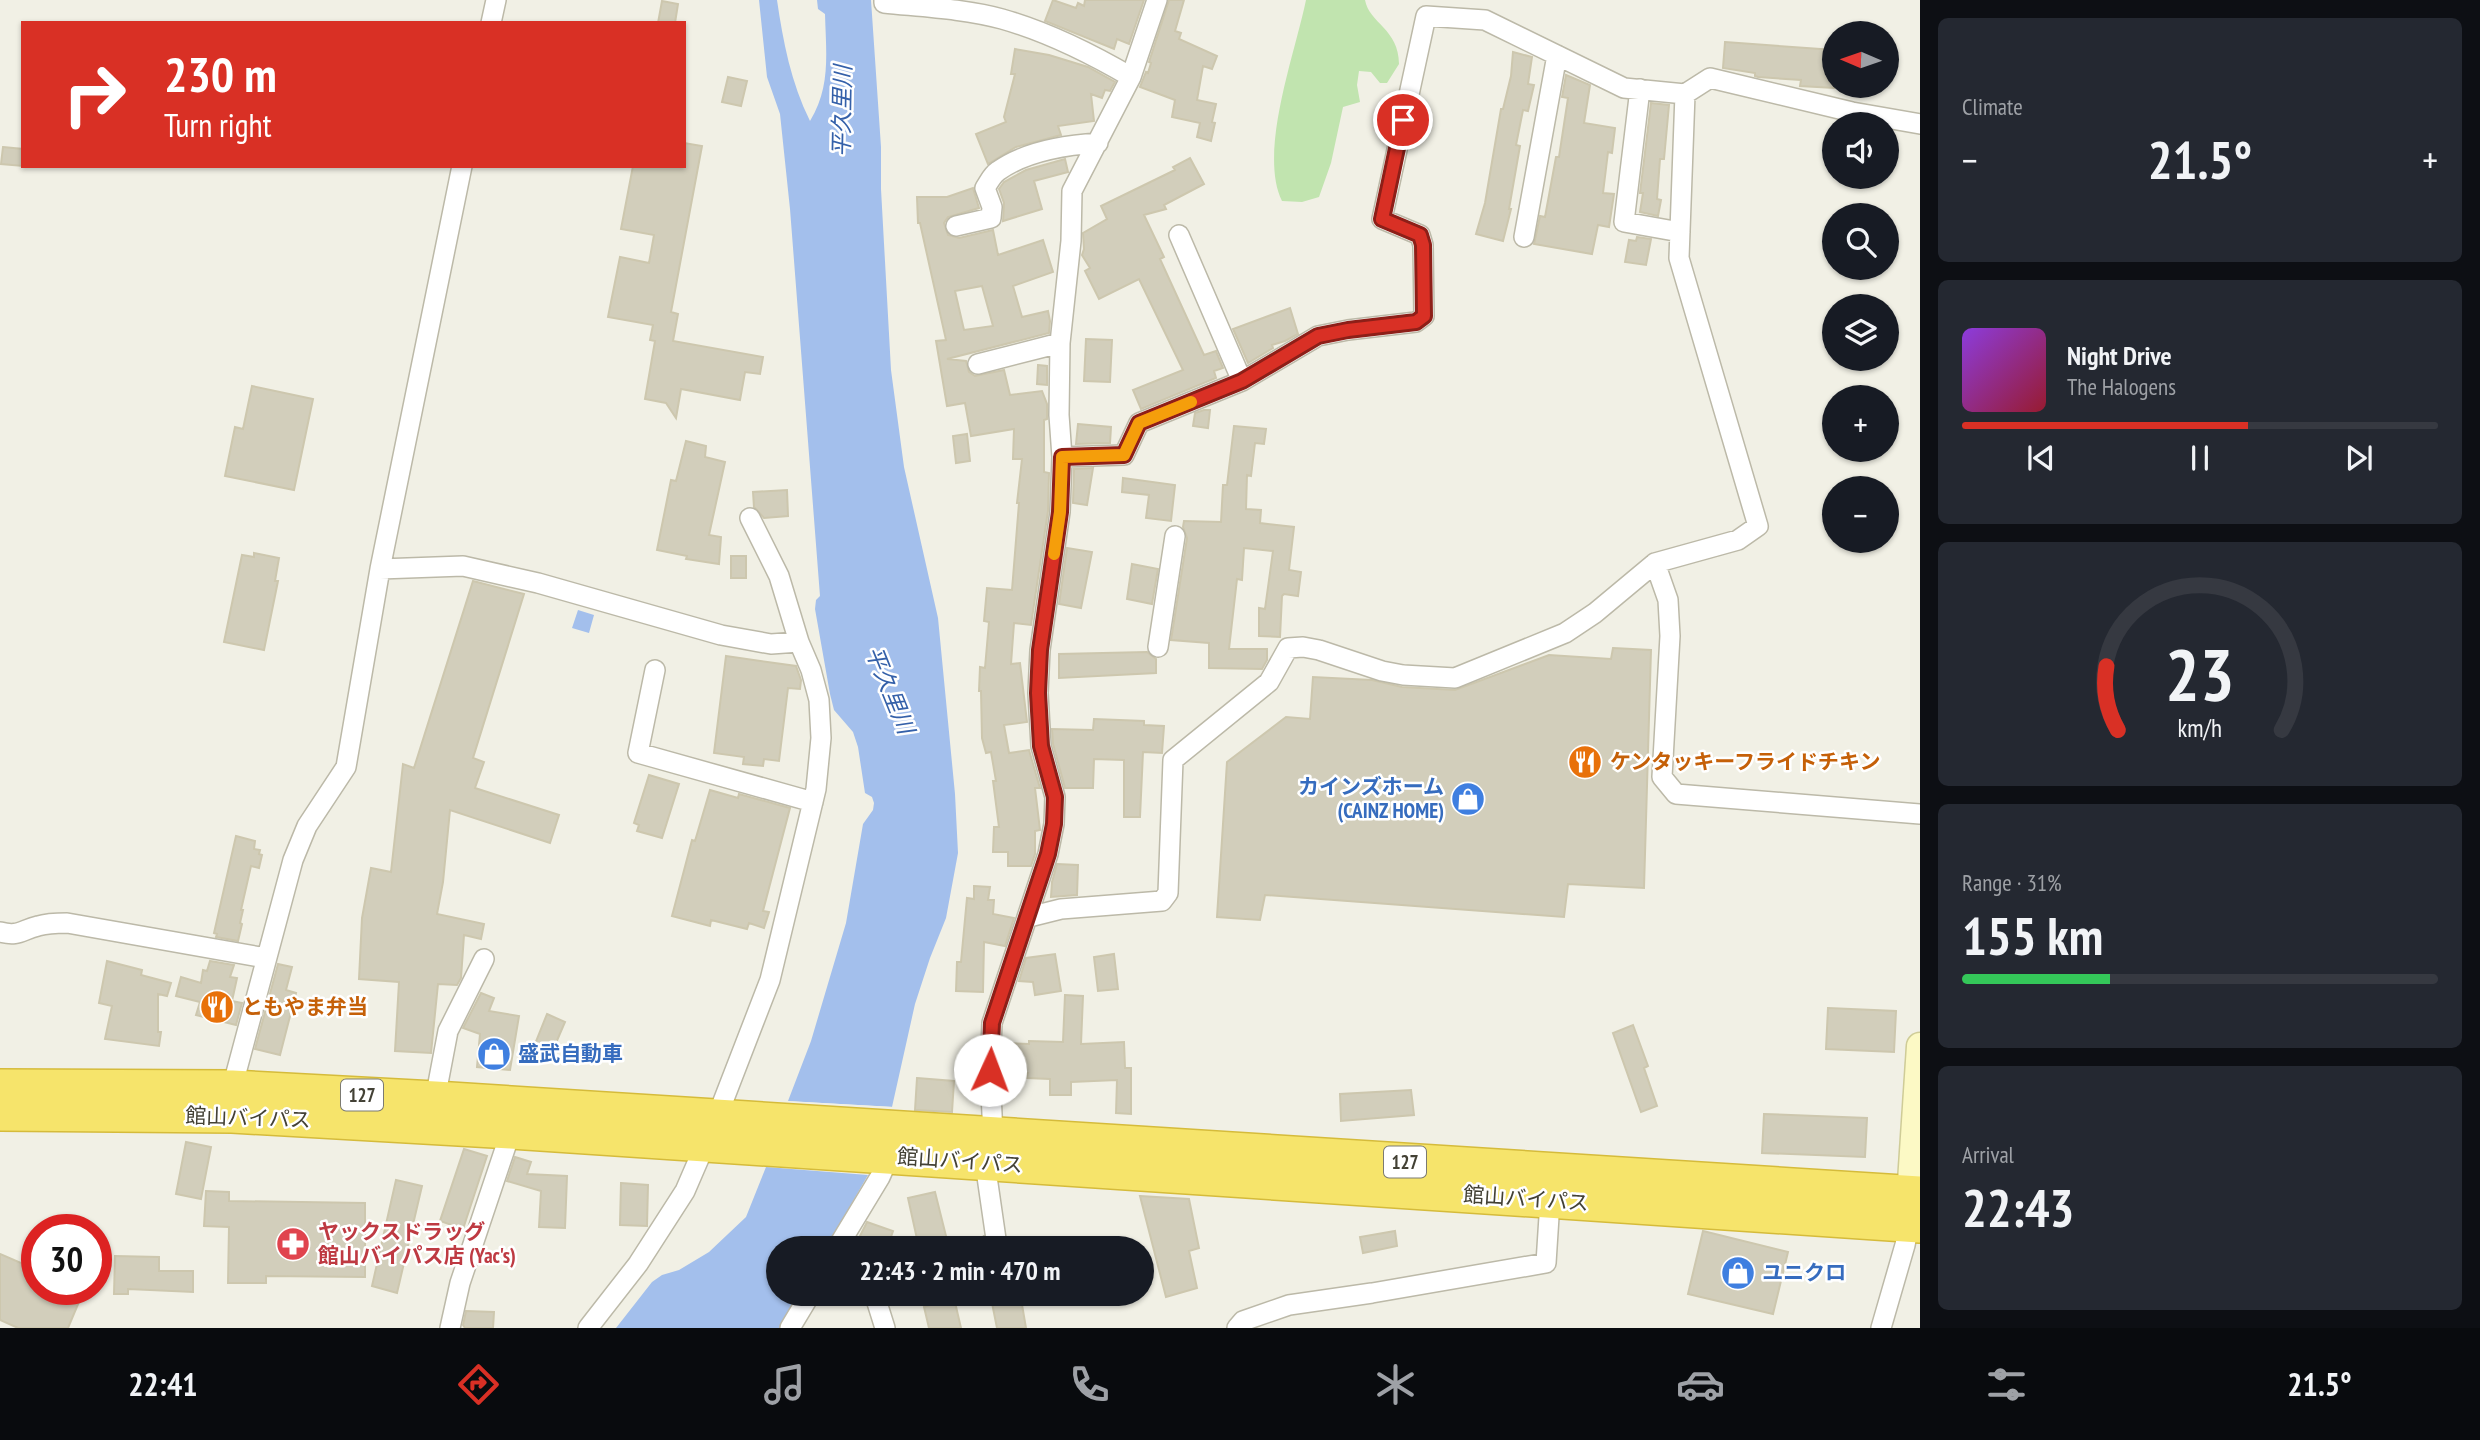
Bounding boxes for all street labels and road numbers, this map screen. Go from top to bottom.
road number: 127 [341,1079,383,1110]
street label: 館山バイパス [185,1102,311,1133]
street label: 館山バイパス [896,1143,1024,1178]
road number: 127 [1384,1146,1426,1178]
street label: 館山バイパス [1462,1181,1590,1216]

